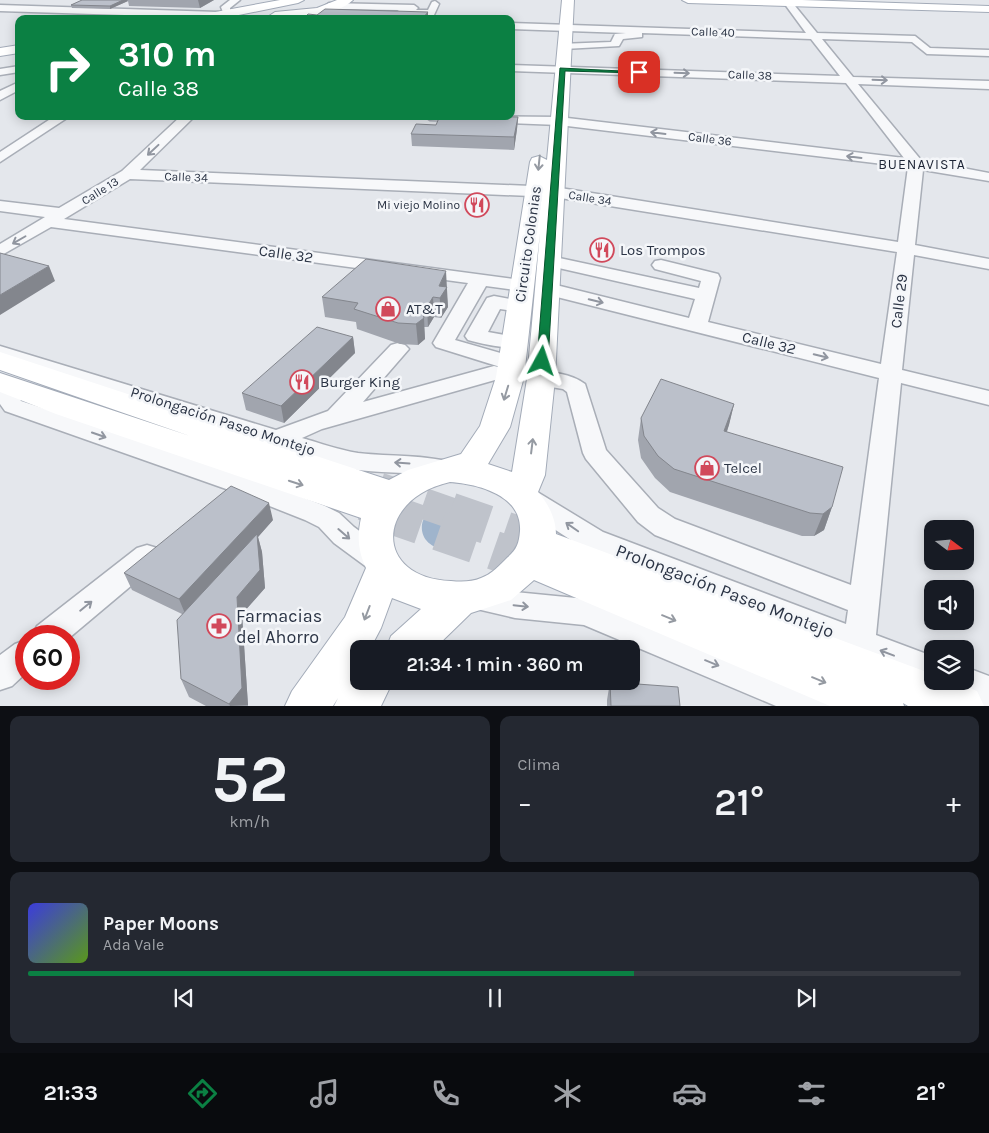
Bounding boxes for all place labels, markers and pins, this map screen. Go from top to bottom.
pin [618,51,660,93]
restaurant icon: Mi viejo Molino [464,192,490,218]
place label: Mi viejo Molino [377,198,460,212]
restaurant icon: Los Trompos [589,237,615,263]
place label: Los Trompos [620,241,706,259]
shop icon: AT&T [375,296,401,322]
place label: AT&T [406,300,443,318]
restaurant icon: Burger King [289,369,315,395]
place label: Burger King [320,373,400,391]
shop icon: Telcel [694,455,720,481]
place label: Telcel [724,459,762,477]
place label: Farmacias del Ahorro [236,605,322,648]
pharmacy icon: Farmacias del Ahorro [206,613,232,639]

